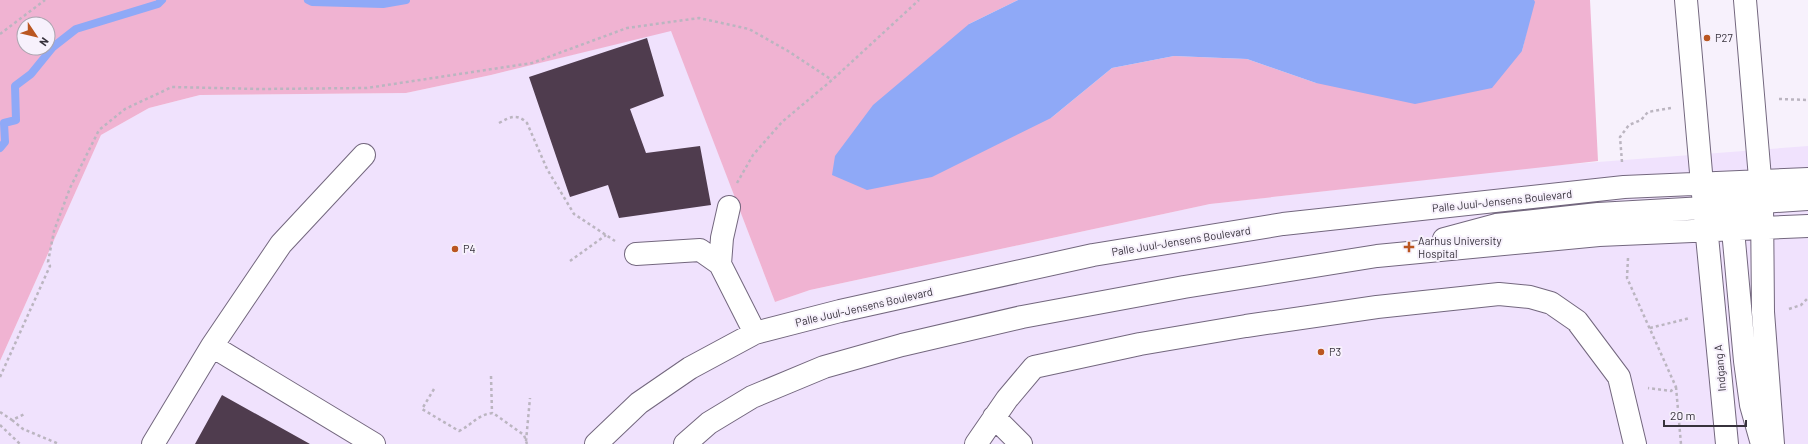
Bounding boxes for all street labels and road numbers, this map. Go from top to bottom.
street label: Palle Juul-Jensens Boulevard [1431,187,1573,214]
street label: Palle Juul-Jensens Boulevard [1110,223,1251,258]
street label: Palle Juul-Jensens Boulevard [794,284,934,329]
street label: Indgang A [1711,344,1728,392]

